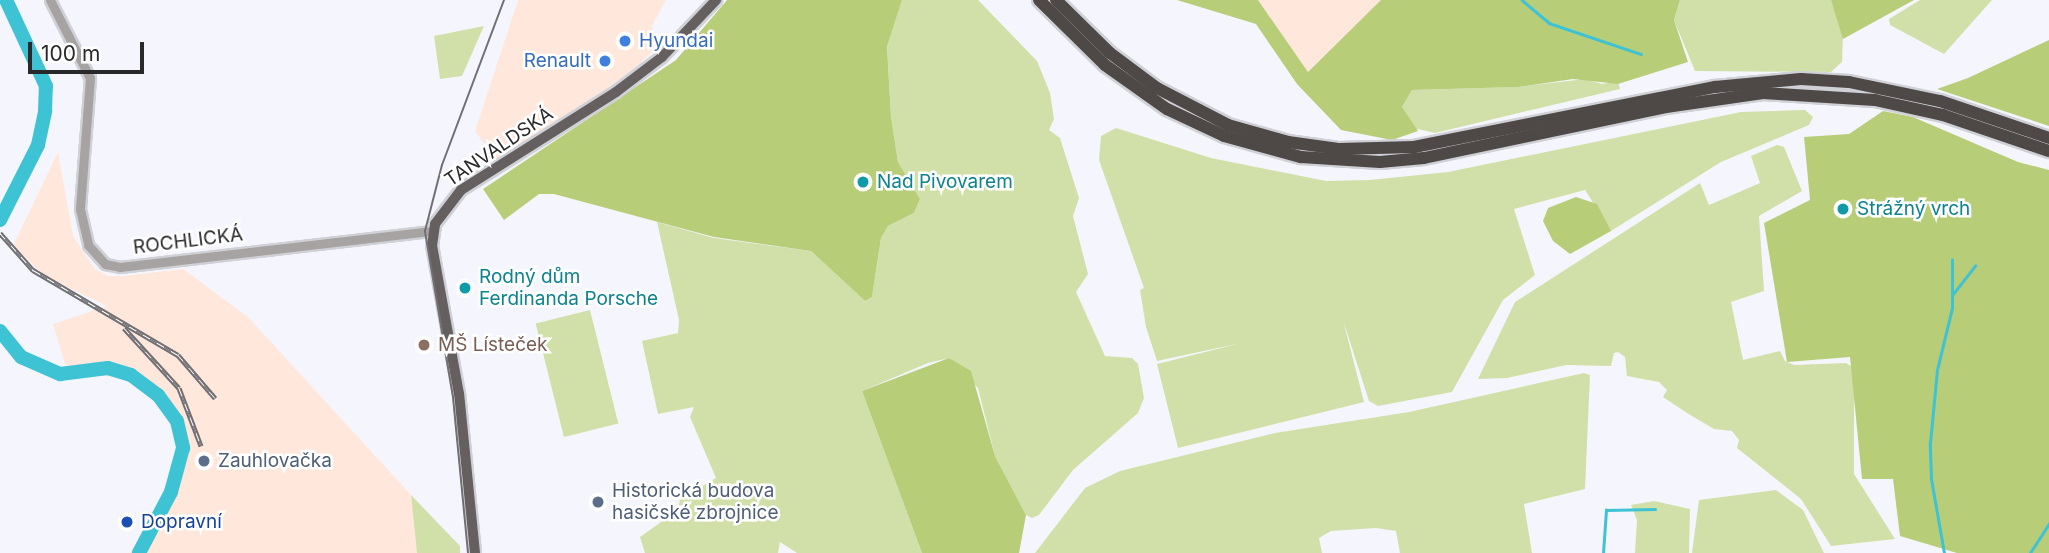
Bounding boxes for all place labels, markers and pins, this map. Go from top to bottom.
place label: Hyundai [639,30,713,52]
marker: Hyundai [617,33,633,49]
place label: Renault [524,50,591,72]
marker: Renault [597,53,613,69]
place label: Nad Pivovarem [877,171,1013,193]
marker: Nad Pivovarem [855,174,871,190]
place label: Strážný vrch [1857,198,1970,220]
marker: Strážný vrch [1835,201,1851,217]
place label: Rodný dům Ferdinanda Porsche [479,266,658,310]
marker: Rodný dům Ferdinanda Porsche [457,280,473,296]
place label: MŠ Lísteček [438,334,548,356]
marker: MŠ Lísteček [416,337,432,353]
place label: Zauhlovačka [218,450,332,472]
marker: Zauhlovačka [196,453,212,469]
place label: Historická budova hasičské zbrojnice [612,480,779,524]
marker: Historická budova hasičské zbrojnice [590,494,606,510]
place label: Dopravní [141,511,222,533]
marker: Dopravní [119,514,135,530]

